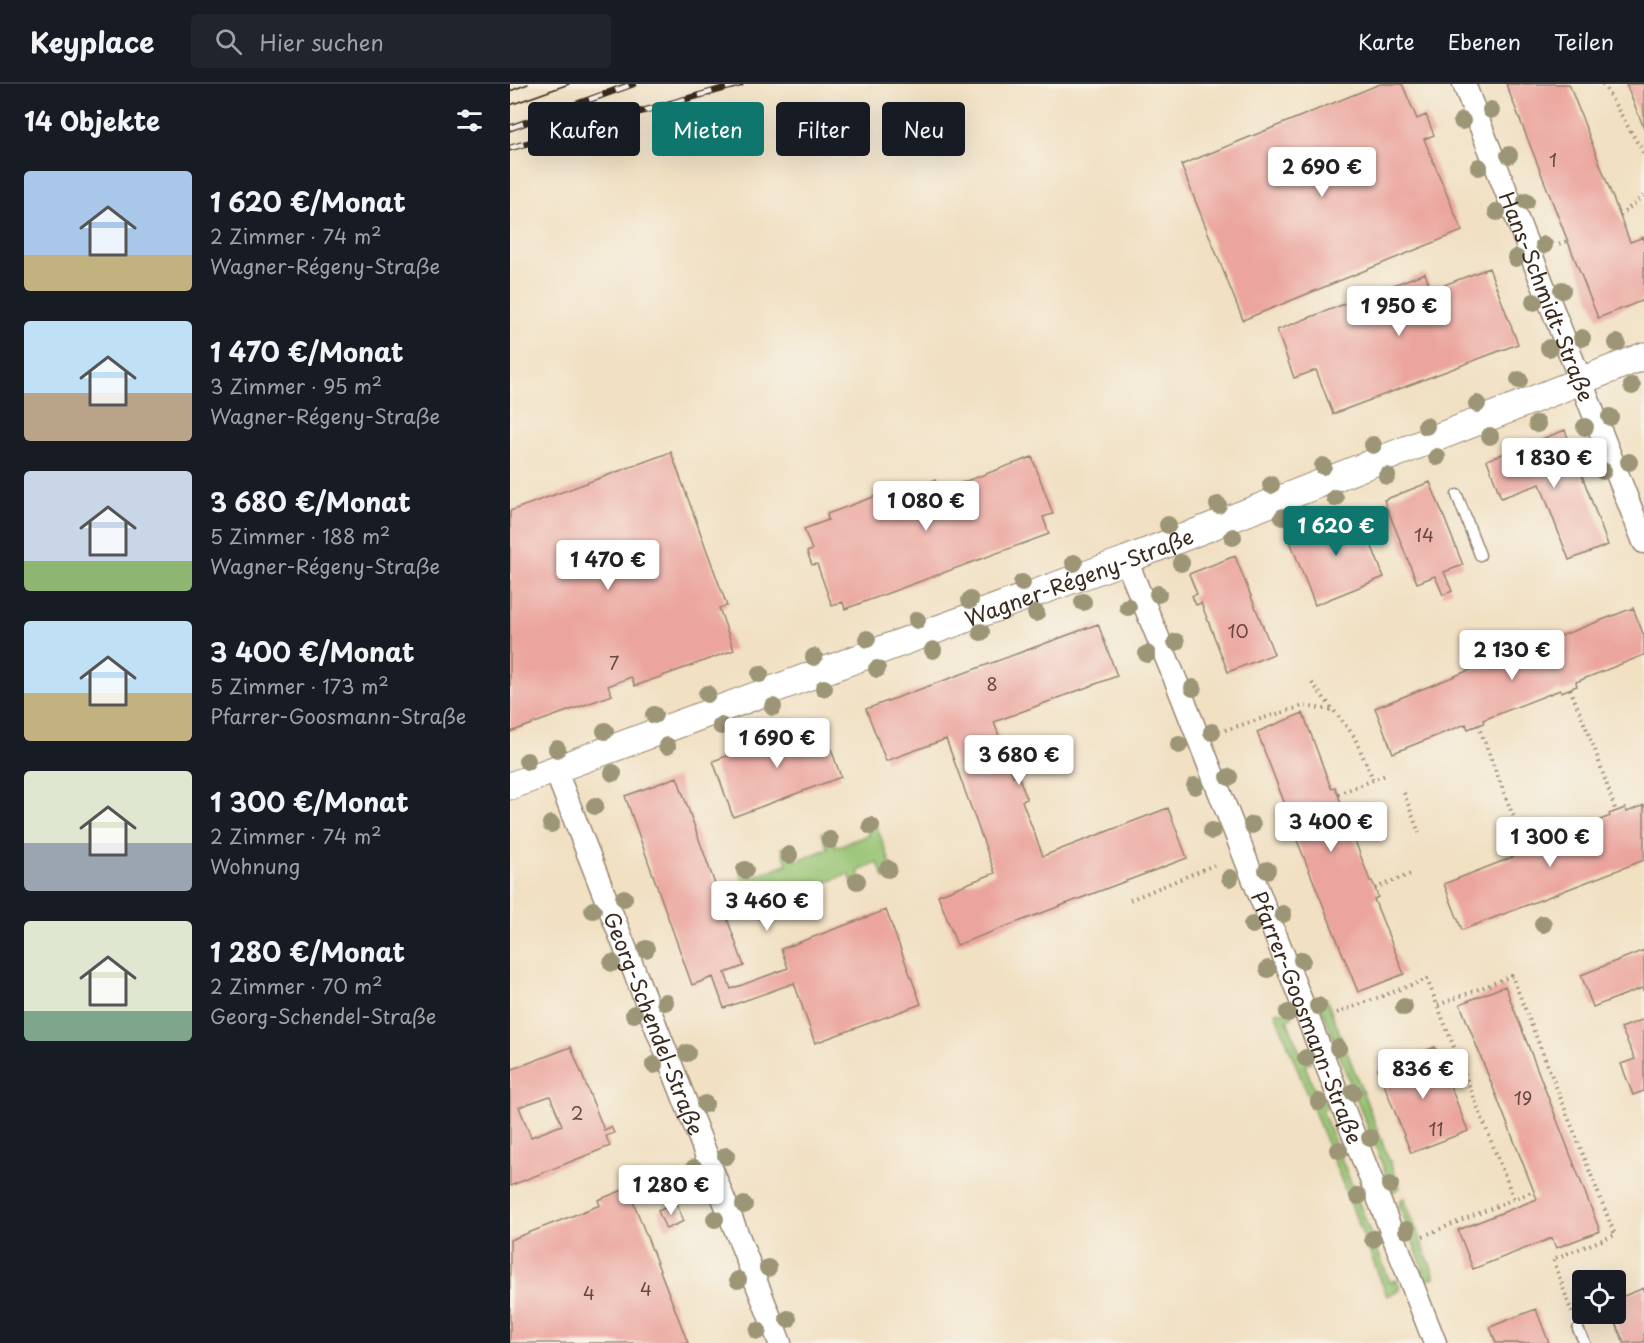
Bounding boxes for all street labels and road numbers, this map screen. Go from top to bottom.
street label: Hans-Schmidt-Straße [1492,186,1603,406]
street label: Wagner-Régeny-Straße [960,519,1198,634]
street label: Pfarrer-Goosmann-Straße [1244,886,1372,1148]
street label: Georg-Schendel-Straße [596,907,713,1140]

